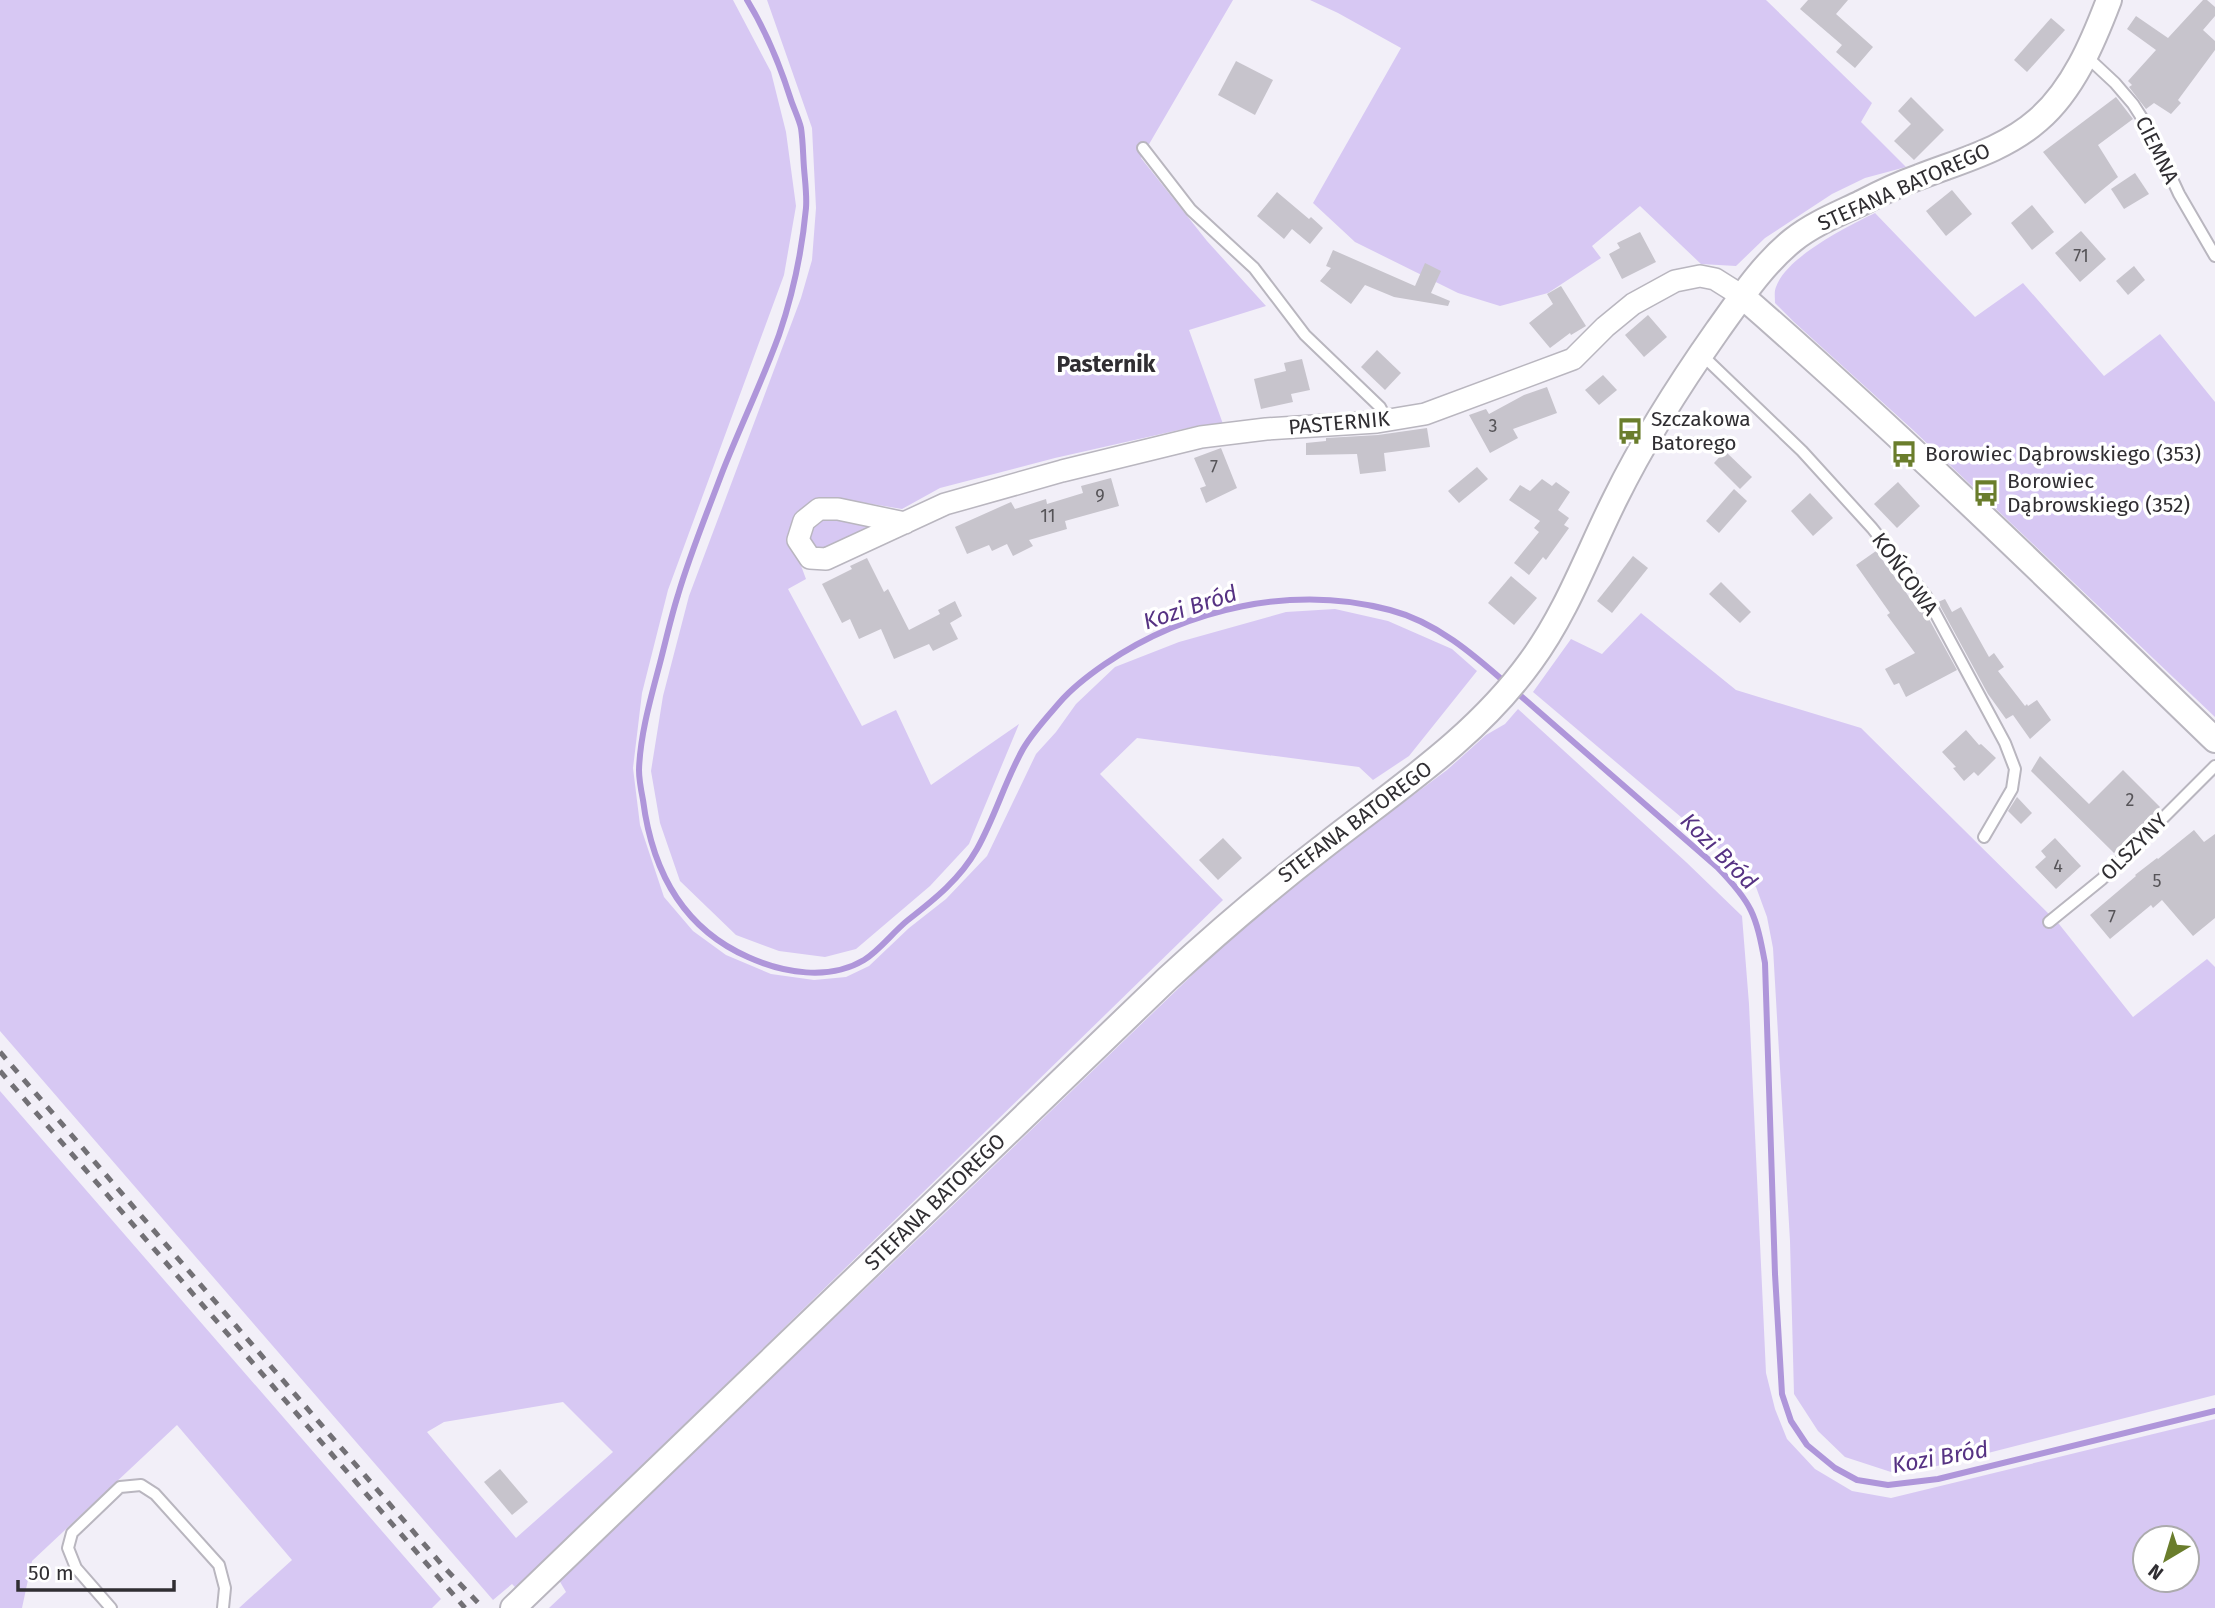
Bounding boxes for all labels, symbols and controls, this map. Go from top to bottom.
street label: CIEMNA [2130,112,2184,188]
street label: STEFANA BATOREGO [1814,137,1994,237]
house number: 71 [2073,245,2089,267]
district label: Pasternik [1057,350,1156,378]
street label: PASTERNIK [1287,406,1391,440]
place label: Szczakowa Batorego [1651,406,1751,456]
house number: 3 [1489,415,1497,437]
bus stop icon: Szczakowa Batorego [1615,416,1645,446]
bus stop icon: Borowiec Dąbrowskiego (353) [1889,439,1919,469]
place label: Borowiec Dąbrowskiego (353) [1925,441,2201,467]
house number: 7 [1210,456,1218,478]
place label: Borowiec Dąbrowskiego (352) [2007,468,2190,518]
bus stop icon: Borowiec Dąbrowskiego (352) [1971,478,2001,508]
house number: 9 [1095,485,1105,507]
house number: 11 [1040,505,1056,527]
street label: KOŃCOWA [1866,527,1944,621]
water label: Kozi Bród [1139,579,1241,635]
street label: STEFANA BATOREGO [1273,756,1437,888]
house number: 2 [2126,789,2135,811]
water label: Kozi Bród [1675,807,1763,895]
street label: OLSZYNY [2095,808,2173,886]
house number: 4 [2053,855,2063,877]
house number: 5 [2152,870,2162,892]
house number: 7 [2108,906,2116,928]
street label: STEFANA BATOREGO [859,1128,1011,1276]
water label: Kozi Bród [1890,1435,1990,1479]
north arrow [2131,1524,2201,1594]
scale bar [18,1548,173,1592]
text: N [2144,1559,2168,1585]
text: 50 m [28,1560,74,1586]

